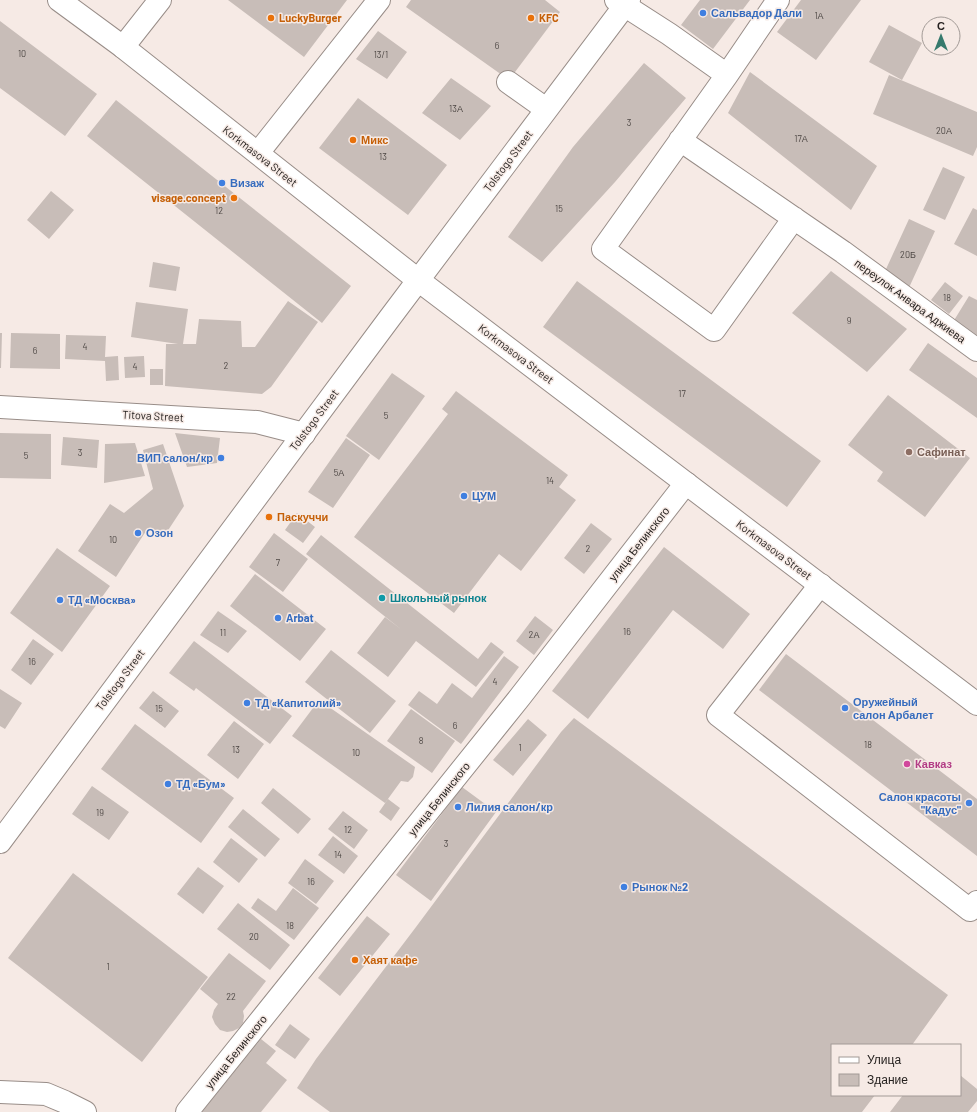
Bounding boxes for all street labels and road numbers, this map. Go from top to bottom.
street label: Korkmasova Street [221,123,300,189]
street label: Tolstogo Street [480,128,535,194]
street label: переулок Анвара Аджиева [852,256,969,346]
street label: Korkmasova Street [476,321,556,386]
street label: Tolstogo Street [286,387,341,453]
street label: Titova Street [122,407,184,424]
street label: улица Белинского [606,504,672,583]
street label: Korkmasova Street [734,517,814,582]
street label: Tolstogo Street [92,647,147,713]
street label: улица Белинского [405,759,472,838]
street label: улица Белинского [202,1012,269,1091]

